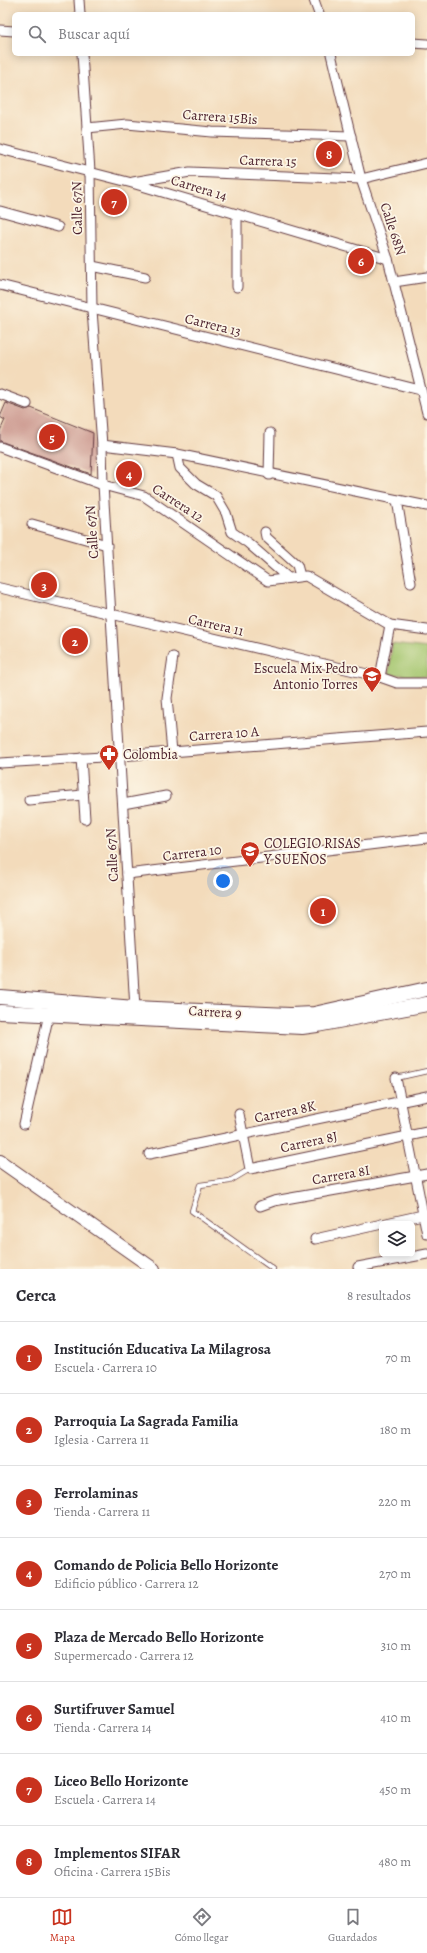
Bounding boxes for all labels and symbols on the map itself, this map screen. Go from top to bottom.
street label: Carrera 15Bis [182,105,258,129]
pin: 8 [316,139,342,169]
street label: Carrera 15 [239,151,297,171]
street label: Carrera 14 [169,170,229,206]
street label: Calle 67N [67,181,87,235]
pin: 7 [101,187,127,217]
street label: Calle 68N [376,200,410,258]
pin: 6 [348,246,374,276]
street label: Carrera 13 [183,309,243,341]
pin: 5 [39,422,65,452]
pin: 4 [116,459,142,489]
street label: Carrera 12 [148,479,208,527]
street label: Calle 67N [81,505,103,559]
pin: 3 [31,570,57,600]
street label: Carrera 11 [186,609,246,641]
pin: 2 [62,626,88,656]
place label: Escuela Mix Pedro Antonio Torres [253,659,358,694]
school or university icon: Escuela Mix Pedro Antonio Torres [361,665,383,693]
street label: Carrera 10 A [188,722,260,746]
pharmacy icon: Colombia [98,743,120,771]
place label: Colombia [123,745,179,764]
street label: Calle 67N [101,828,123,882]
place label: COLEGIO RISAS Y SUEÑOS [263,834,361,869]
street label: Carrera 10 [162,840,222,866]
school or university icon: COLEGIO RISAS Y SUEÑOS [239,840,261,868]
your location [213,871,233,891]
pin: 1 [310,896,336,926]
street label: Carrera 9 [188,1001,242,1023]
street label: Carrera 8K [253,1096,318,1128]
street label: Carrera 8J [279,1127,339,1157]
street label: Carrera 8I [311,1161,371,1189]

